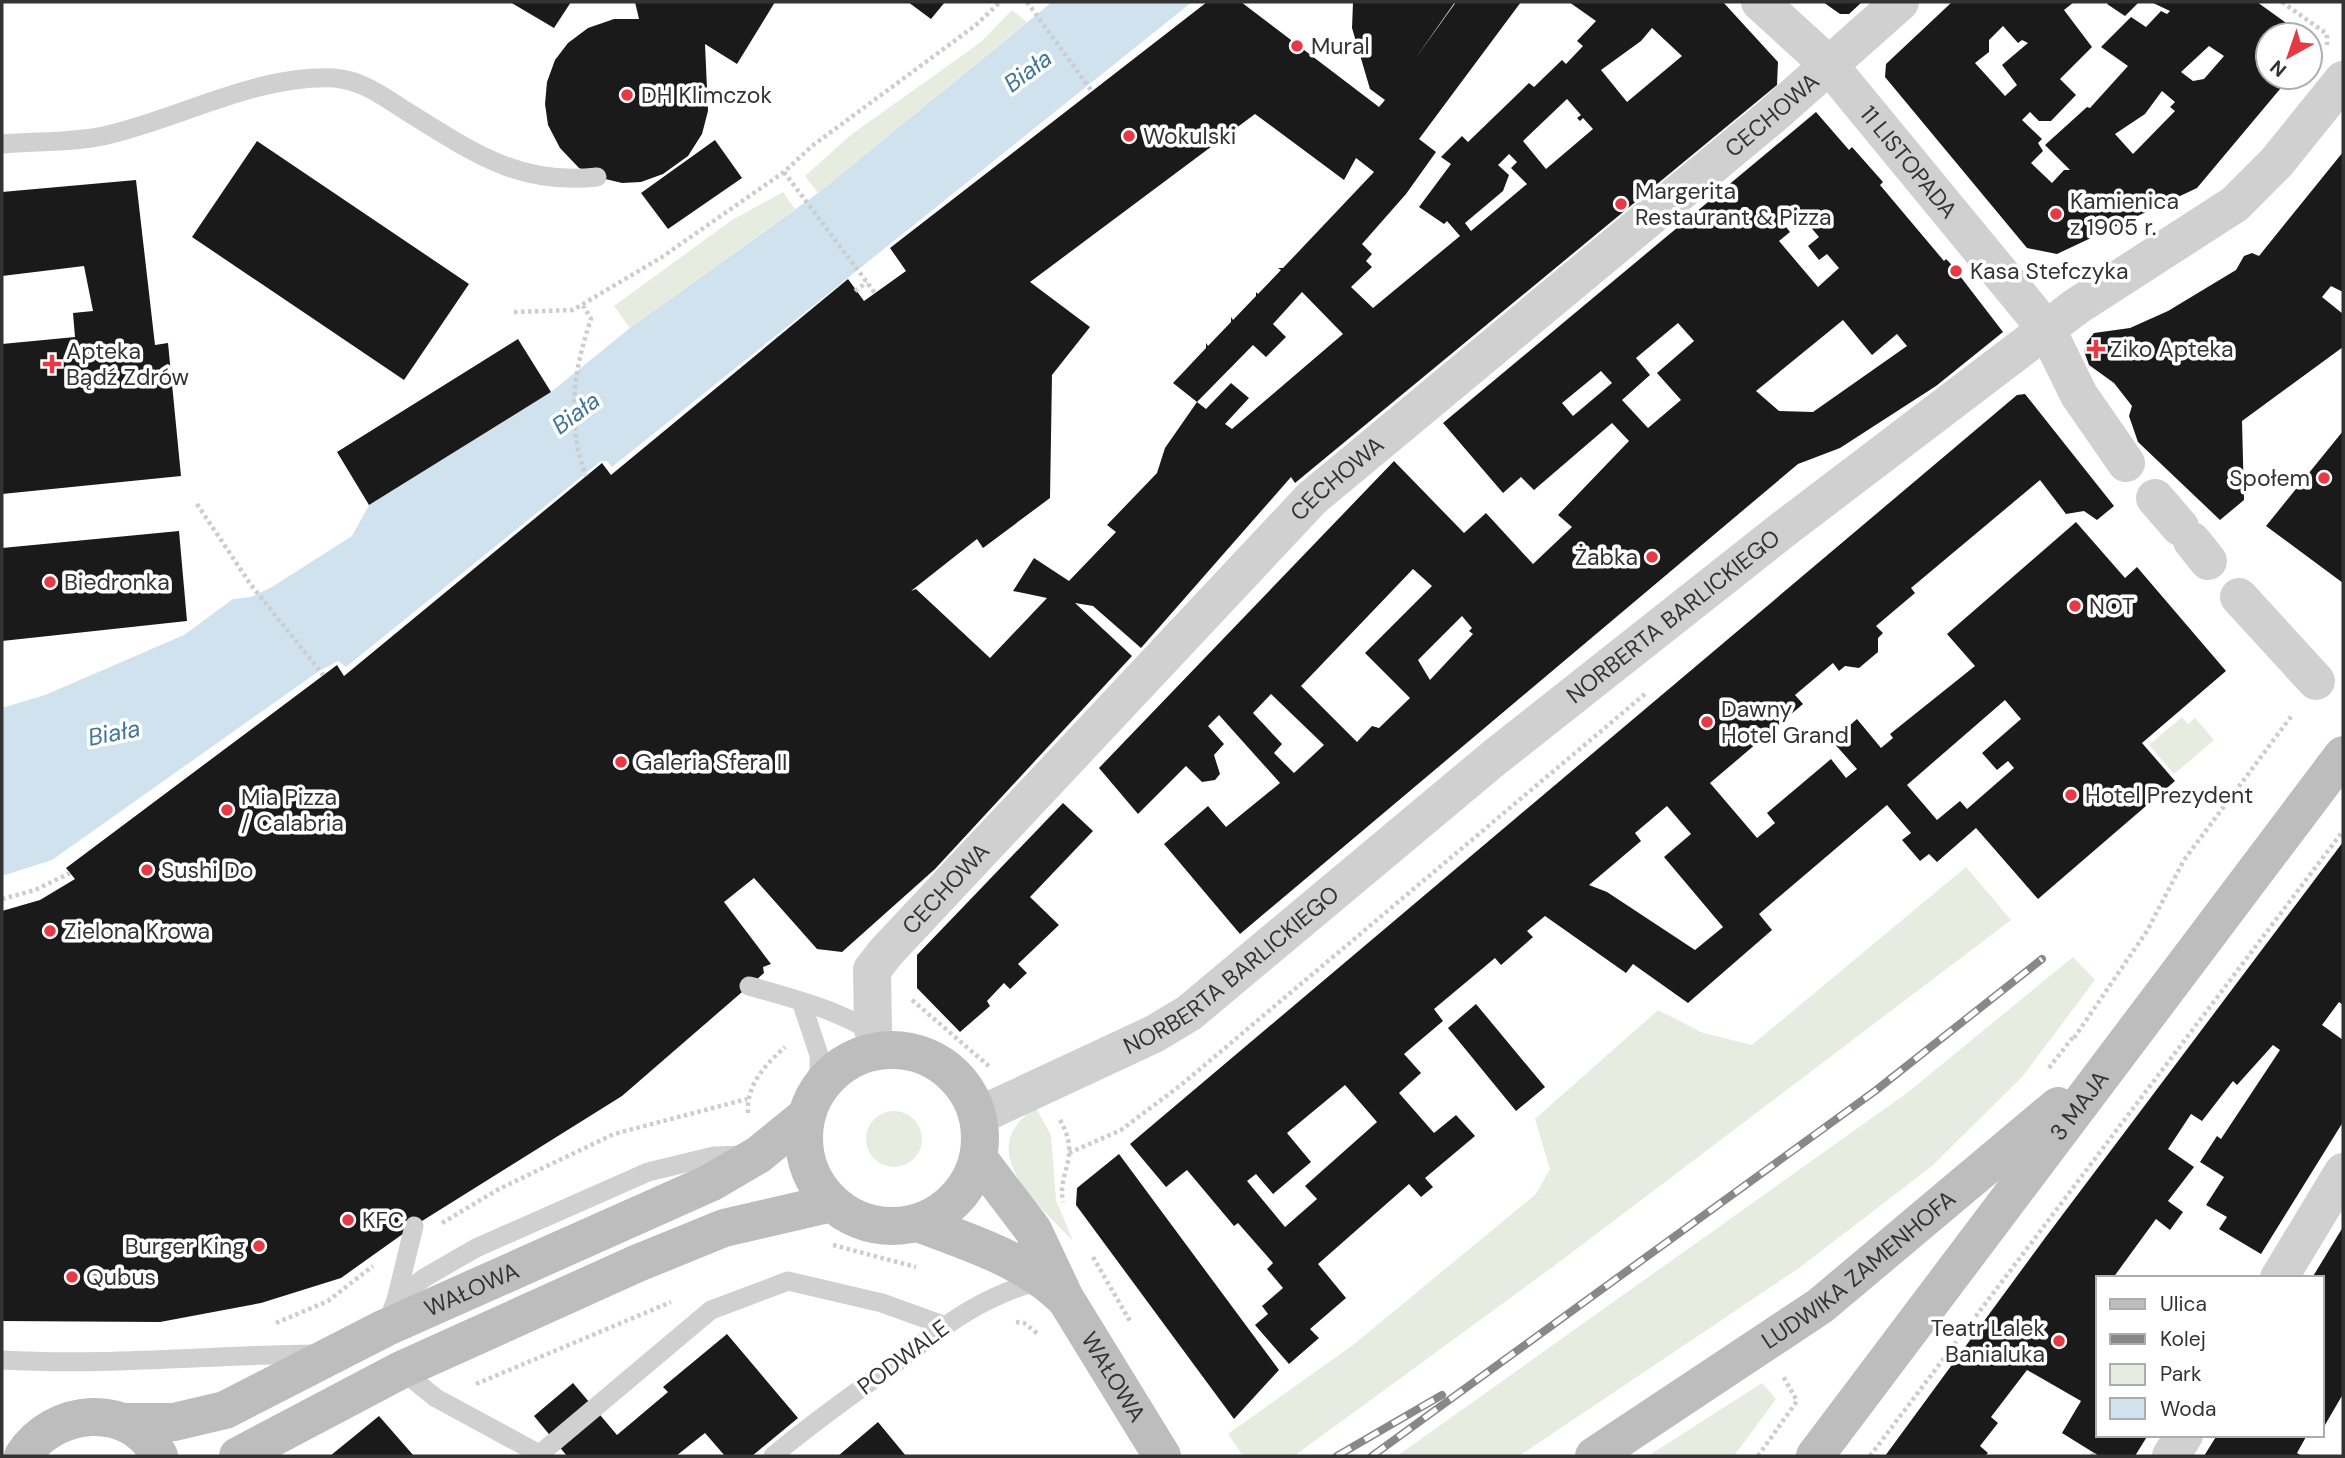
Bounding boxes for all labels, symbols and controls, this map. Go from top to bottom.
north arrow [2254,21,2324,91]
place label: Mural [1311,31,1370,61]
marker: Mural [1289,38,1305,54]
water label: Biała [997,42,1058,99]
text: N [2265,55,2292,83]
street label: CECHOWA [1719,66,1825,164]
place label: DH Klimczok [641,80,773,110]
marker: DH Klimczok [619,87,635,103]
street label: 11 LISTOPADA [1854,99,1964,225]
place label: Wokulski [1143,121,1236,151]
marker: Wokulski [1121,128,1137,144]
place label: Margerita Restaurant & Pizza [1635,176,1832,232]
place label: Kamienica z 1905 r. [2070,186,2179,242]
marker: Margerita Restaurant & Pizza [1613,196,1629,212]
marker: Kamienica z 1905 r. [2048,206,2064,222]
place label: Kasa Stefczyka [1970,256,2129,286]
marker: Kasa Stefczyka [1948,263,1964,279]
place label: Ziko Apteka [2110,334,2233,364]
place label: Apteka Bądź Zdrów [66,336,189,392]
marker: Ziko Apteka [2088,341,2104,357]
marker: Apteka Bądź Zdrów [44,356,60,372]
water label: Biała [545,384,606,441]
street label: CECHOWA [1283,430,1390,527]
place label: Społem [2229,463,2310,493]
marker: Społem [2316,470,2332,486]
street label: NORBERTA BARLICKIEGO [1560,523,1786,710]
place label: Żabka [1575,542,1638,572]
marker: Żabka [1644,549,1660,565]
place label: Biedronka [64,567,170,597]
marker: Biedronka [42,574,58,590]
place label: NOT [2089,591,2135,621]
marker: NOT [2067,598,2083,614]
place label: Dawny Hotel Grand [1721,694,1849,750]
water label: Biała [85,712,143,753]
marker: Dawny Hotel Grand [1699,714,1715,730]
place label: Galeria Sfera II [635,747,787,777]
marker: Galeria Sfera II [613,754,629,770]
place label: Hotel Prezydent [2085,780,2253,810]
place label: Mia Pizza / Calabria [241,782,344,838]
marker: Hotel Prezydent [2063,787,2079,803]
marker: Mia Pizza / Calabria [219,802,235,818]
street label: CECHOWA [895,836,996,941]
place label: Sushi Do [161,855,253,885]
marker: Sushi Do [139,862,155,878]
street label: NORBERTA BARLICKIEGO [1118,879,1345,1061]
place label: Zielona Krowa [64,916,210,946]
marker: Zielona Krowa [42,923,58,939]
street label: 3 MAJA [2043,1064,2115,1147]
street label: LUDWIKA ZAMENHOFA [1756,1183,1962,1356]
place label: KFC [362,1205,404,1235]
marker: KFC [340,1212,356,1228]
place label: Burger King [125,1231,245,1261]
marker: Burger King [251,1238,267,1254]
street label: WAŁOWA [420,1255,524,1324]
place label: Qubus [86,1262,156,1292]
marker: Qubus [64,1269,80,1285]
legend [2096,1276,2324,1437]
text: Ulica [2160,1290,2207,1318]
street label: PODWALE [851,1313,955,1401]
place label: Teatr Lalek Banialuka [1931,1313,2045,1369]
text: Kolej [2160,1325,2206,1353]
street label: WAŁOWA [1074,1326,1153,1428]
marker: Teatr Lalek Banialuka [2051,1333,2067,1349]
text: Park [2160,1360,2202,1388]
text: Woda [2160,1395,2216,1423]

